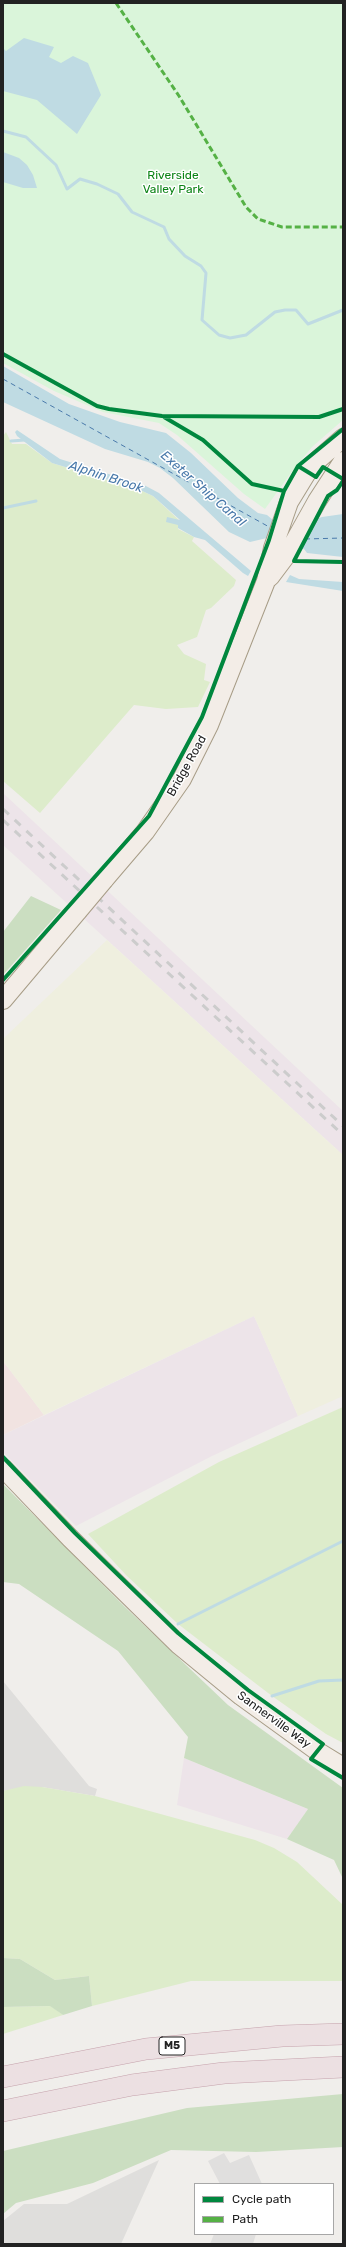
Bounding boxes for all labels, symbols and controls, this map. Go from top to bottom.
park label: Riverside Valley Park [143,169,203,197]
water label: Exeter Ship Canal [157,448,249,530]
water label: Alphin Brook [67,458,145,496]
street label: Bridge Road [164,733,210,799]
street label: Sannerville Way [234,1688,314,1752]
road number: M5 [159,2037,185,2055]
legend [194,2183,334,2235]
text: Cycle path [232,2192,291,2206]
text: Path [232,2212,258,2226]

